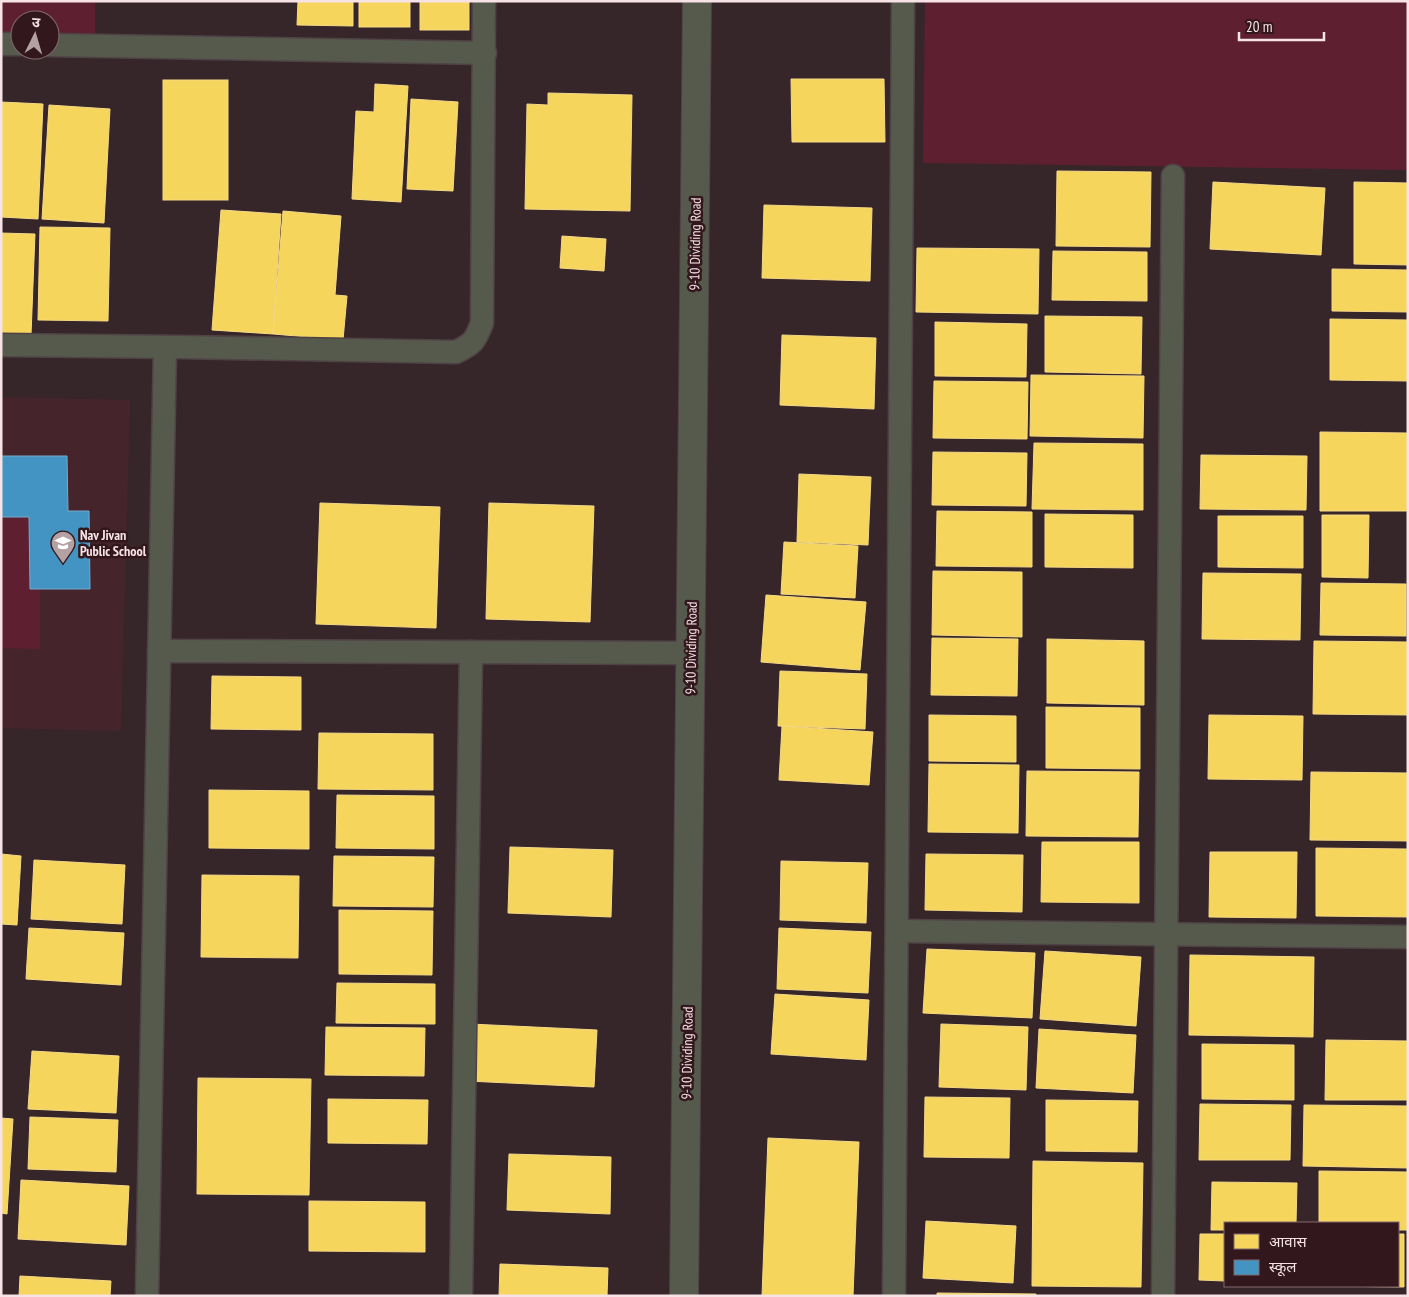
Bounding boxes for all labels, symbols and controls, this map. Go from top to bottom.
north arrow [10,10,60,60]
scale bar [1239,10,1324,42]
text: उ [31,13,42,31]
text: 20 m [1246,17,1272,36]
street label: 9-10 Dividing Road [685,197,705,291]
place label: Nav Jivan Public School [80,526,147,560]
school or university icon: Nav Jivan Public School [50,530,76,564]
street label: 9-10 Dividing Road [681,601,701,695]
street label: 9-10 Dividing Road [677,1006,697,1100]
legend [1224,1222,1399,1287]
text: आवास [1269,1232,1308,1251]
text: स्कूल [1269,1257,1297,1277]

